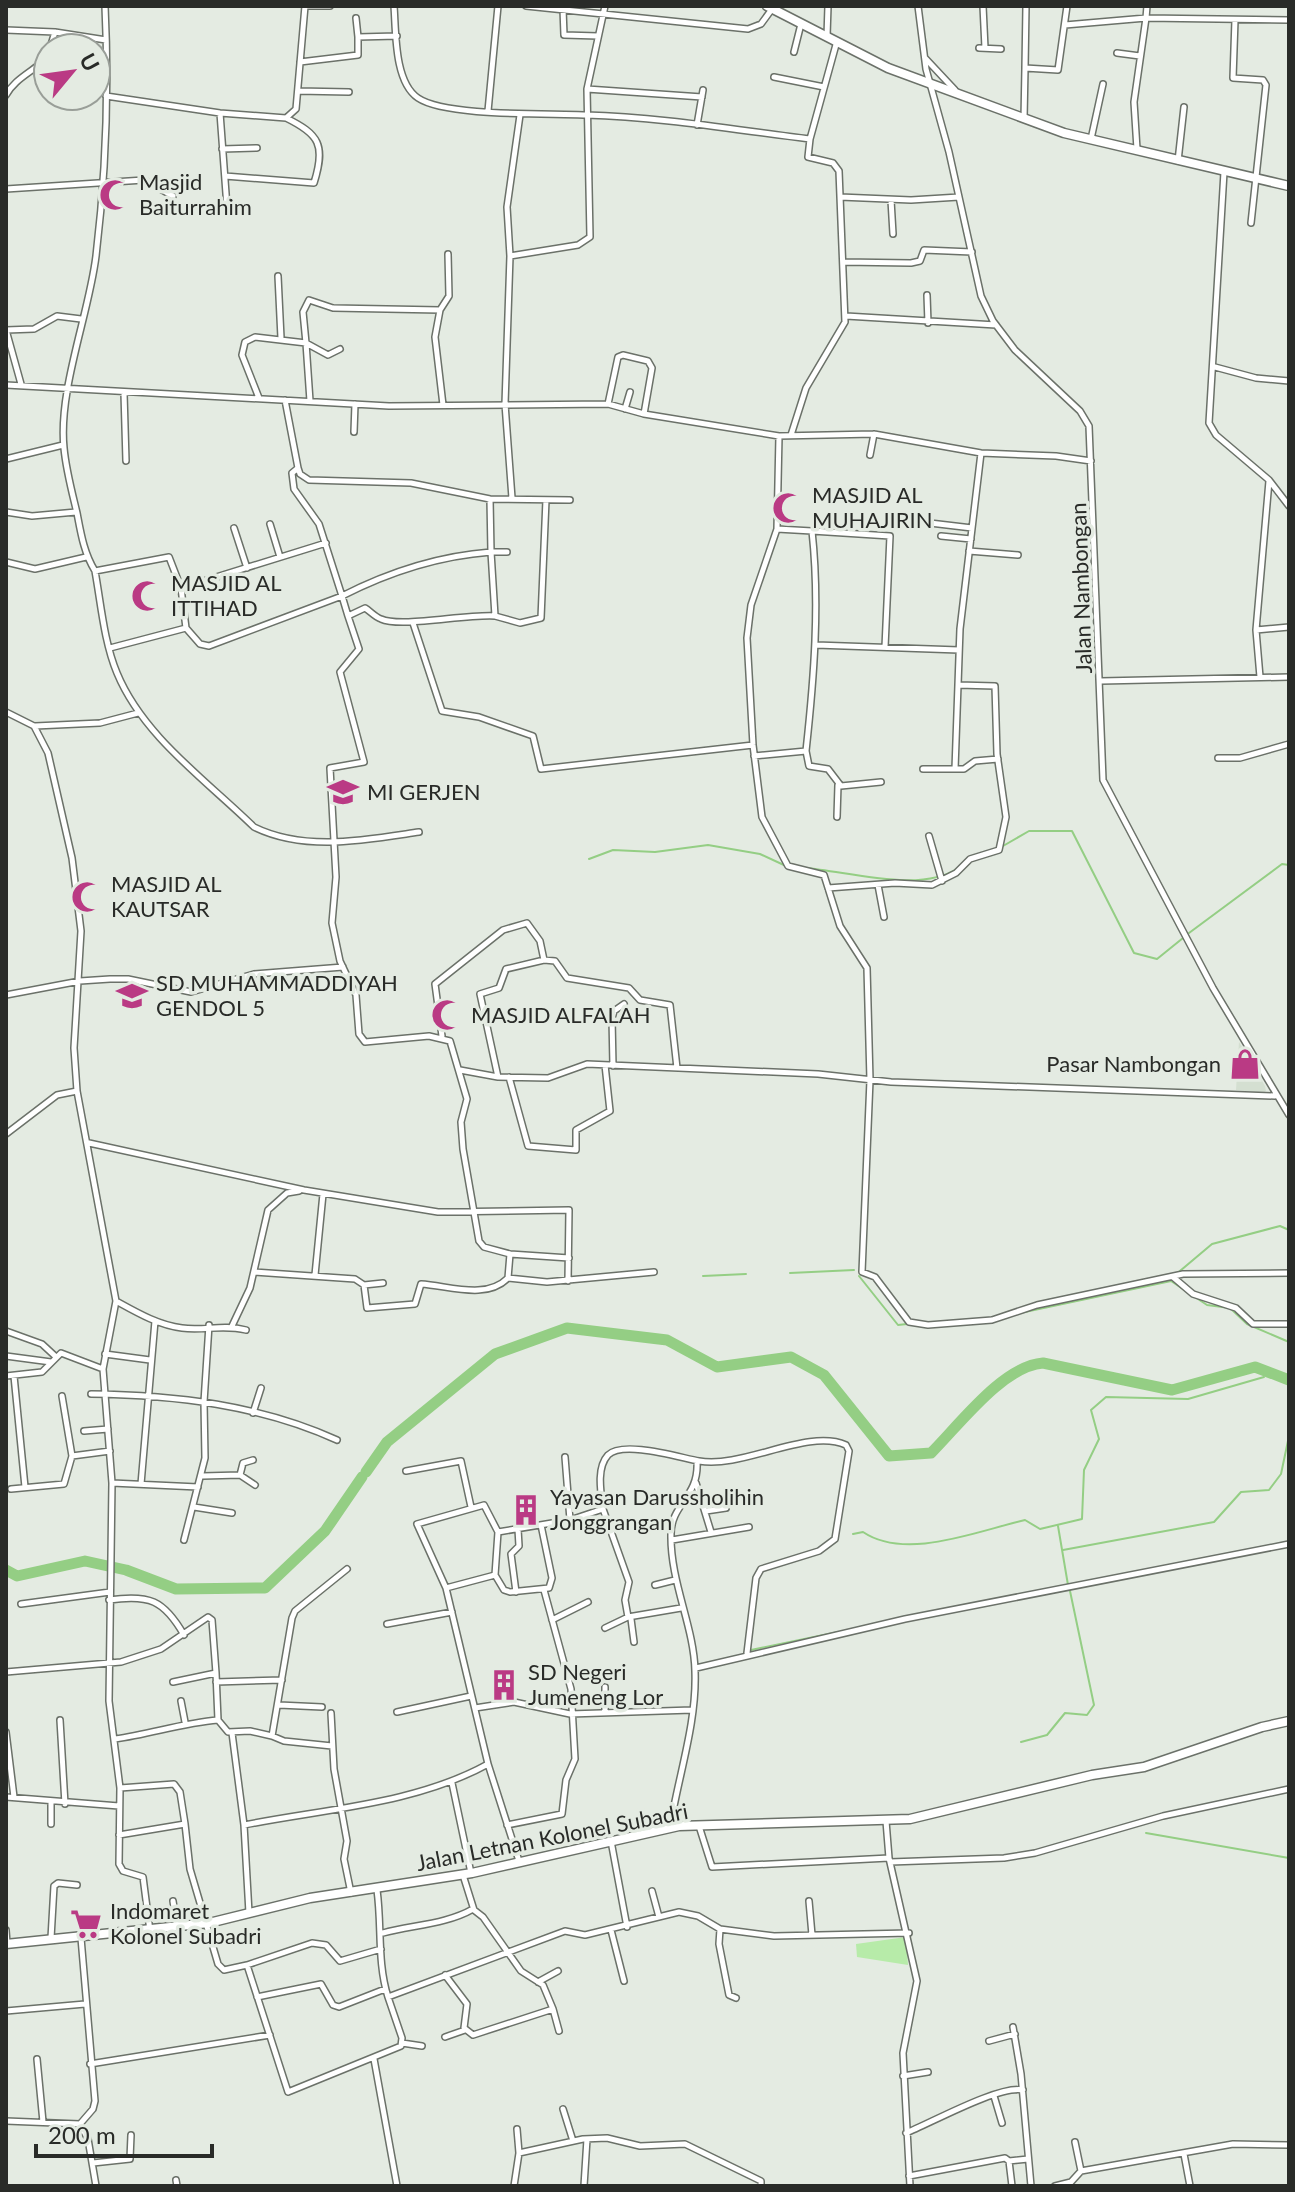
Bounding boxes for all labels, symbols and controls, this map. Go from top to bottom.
north arrow [32,32,112,112]
text: U [74,48,106,76]
place label: Masjid Baiturrahim [139,168,252,220]
mosque icon: Masjid Baiturrahim [98,178,132,212]
place label: MASJID AL MUHAJIRIN [812,481,933,533]
mosque icon: MASJID AL MUHAJIRIN [771,491,805,525]
street label: Jalan Nambongan [1064,502,1097,674]
place label: MASJID AL ITTIHAD [171,569,281,621]
mosque icon: MASJID AL ITTIHAD [130,579,164,613]
school or university icon: MI GERJEN [326,775,360,809]
place label: MI GERJEN [367,778,481,805]
place label: MASJID AL KAUTSAR [111,870,221,922]
mosque icon: MASJID AL KAUTSAR [70,880,104,914]
place label: SD MUHAMMADDIYAH GENDOL 5 [156,969,398,1021]
school or university icon: SD MUHAMMADDIYAH GENDOL 5 [115,979,149,1013]
mosque icon: MASJID ALFALAH [430,998,464,1032]
place label: MASJID ALFALAH [471,1001,651,1028]
shop icon: Pasar Nambongan [1228,1047,1262,1081]
place label: Pasar Nambongan [1046,1050,1221,1077]
place label: Yayasan Darussholihin Jonggrangan [550,1483,764,1535]
building icon: Yayasan Darussholihin Jonggrangan [509,1493,543,1527]
place label: SD Negeri Jumeneng Lor [528,1658,663,1710]
building icon: SD Negeri Jumeneng Lor [487,1668,521,1702]
street label: Jalan Letnan Kolonel Subadri [414,1797,690,1876]
place label: Indomaret Kolonel Subadri [110,1897,261,1949]
supermarket icon: Indomaret Kolonel Subadri [69,1907,103,1941]
scale bar [36,2108,212,2158]
text: 200 m [48,2120,116,2149]

